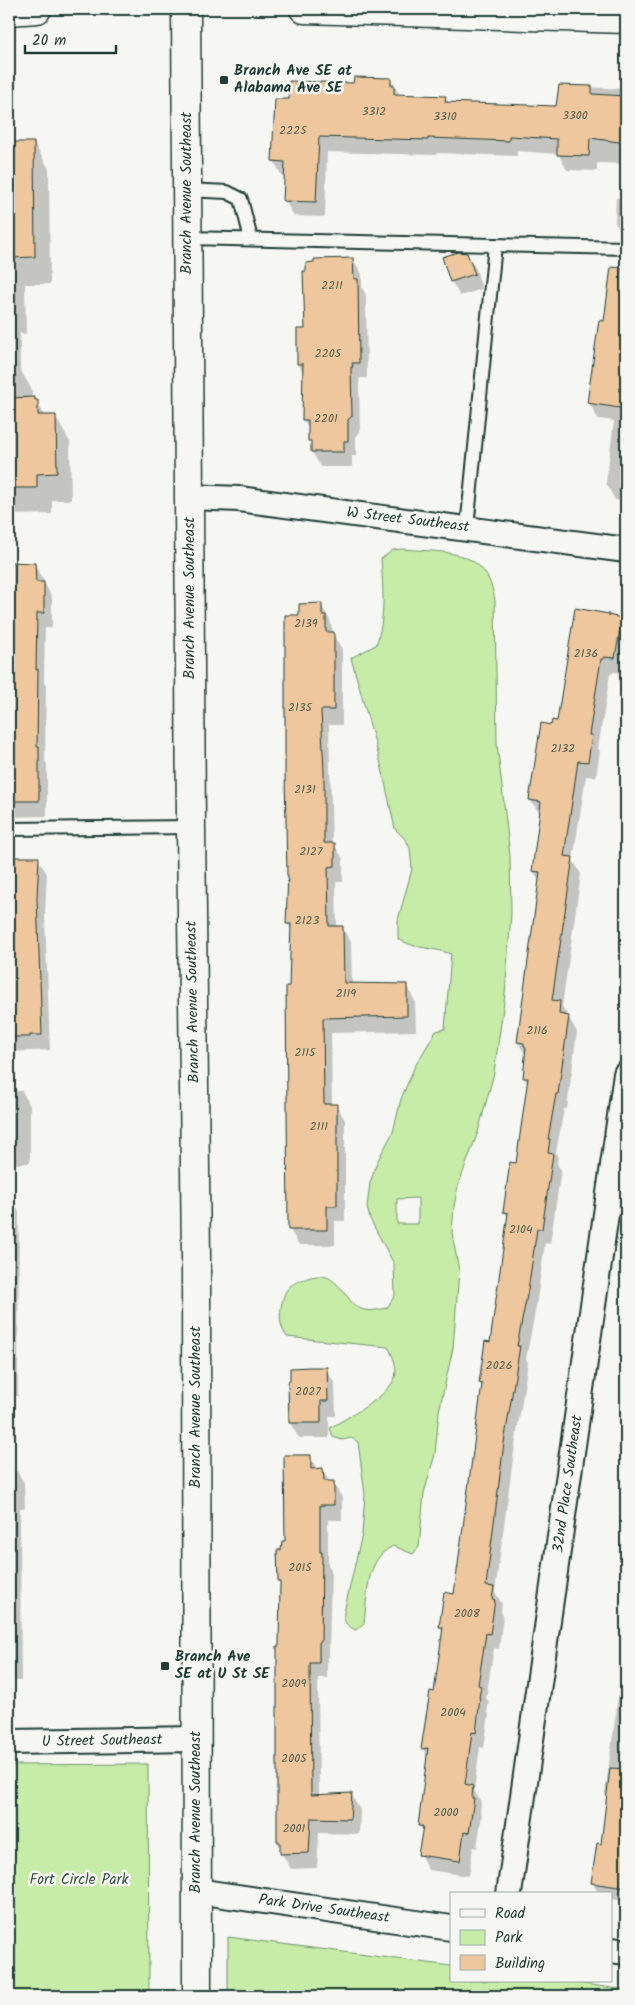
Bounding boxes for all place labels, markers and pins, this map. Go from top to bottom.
place label: Branch Ave SE at Alabama Ave SE [234,59,352,100]
marker: Branch Ave SE at Alabama Ave SE [218,74,230,86]
place label: Branch Ave SE at U St SE [175,1645,270,1686]
marker: Branch Ave SE at U St SE [159,1660,171,1672]

